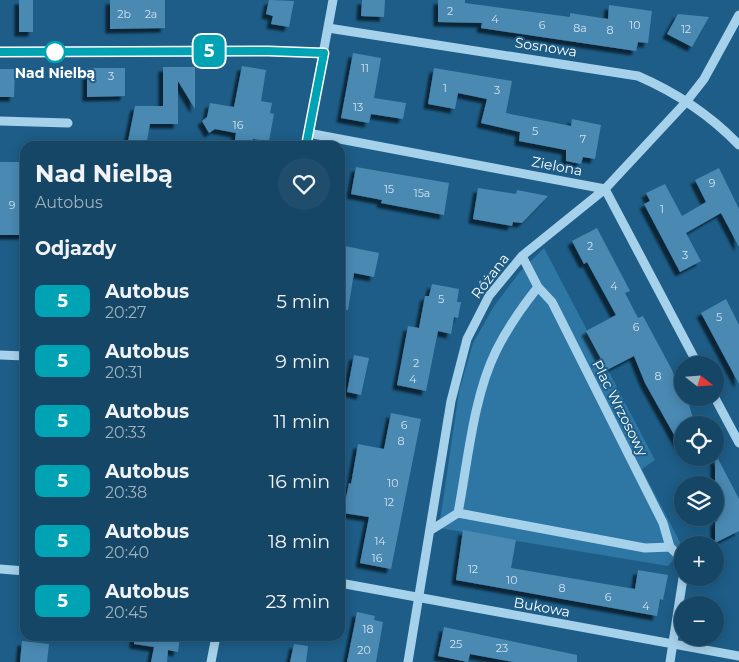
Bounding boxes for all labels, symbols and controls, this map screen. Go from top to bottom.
house number: 2 [447,4,453,18]
house number: 2b [117,7,131,21]
house number: 2a [145,7,157,21]
house number: 4 [491,12,499,26]
house number: 6 [539,18,546,32]
house number: 10 [629,18,641,32]
house number: 8a [573,21,587,35]
house number: 12 [681,22,691,36]
house number: 8 [606,23,614,37]
street label: Sosnowa [514,33,578,61]
line badge: 5 [193,35,225,67]
text: 5 [204,40,214,62]
marker: Nad Nielbą [44,41,66,63]
house number: 11 [361,61,369,75]
place label: Nad Nielbą [15,64,96,82]
house number: 3 [108,69,114,83]
house number: 1 [443,81,447,95]
house number: 3 [494,83,500,97]
house number: 13 [353,100,363,114]
house number: 16 [233,118,244,132]
house number: 5 [532,124,538,138]
house number: 7 [580,132,586,146]
street label: Zielona [530,152,584,180]
button: heart [278,158,330,210]
text: Nad Nielbą [35,159,173,188]
house number: 9 [709,176,716,190]
house number: 15 [384,182,394,196]
house number: 15a [414,186,430,200]
text: Autobus [35,193,103,212]
house number: 9 [9,198,16,212]
house number: 1 [660,202,664,216]
text: Odjazdy [35,237,116,260]
house number: 2 [587,239,593,253]
house number: 3 [682,248,688,262]
street label: Różana [467,250,513,302]
house number: 4 [610,279,618,293]
text: Autobus [105,280,189,303]
text: 5 [57,290,68,312]
text: 5 min [276,290,330,313]
house number: 5 [438,292,444,306]
text: 20:27 [105,303,147,322]
house number: 5 [716,310,722,324]
house number: 6 [633,320,640,334]
text: Autobus [105,340,189,363]
text: 5 [57,350,68,372]
text: 9 min [275,350,330,373]
house number: 2 [413,356,419,370]
north arrow [674,356,724,406]
map controls [674,356,724,646]
street label: Plac Wrzosowy [588,357,652,459]
text: 20:31 [105,363,143,382]
house number: 8 [654,369,662,383]
house number: 4 [409,372,417,386]
text: Autobus [105,400,189,423]
text: 5 [57,410,68,432]
text: 11 min [273,410,330,433]
button: locate [674,416,724,466]
house number: 6 [401,418,408,432]
text: 20:33 [105,423,146,442]
house number: 8 [397,434,405,448]
text: Autobus [105,460,189,483]
text: 5 [57,470,68,492]
text: 16 min [268,470,330,493]
house number: 10 [387,476,399,490]
button: layers [674,476,724,526]
text: 20:38 [105,483,147,502]
house number: 12 [384,495,394,509]
text: Autobus [105,520,189,543]
text: 5 [57,530,68,552]
text: 18 min [268,530,330,553]
house number: 14 [374,534,386,548]
button: + [674,536,724,586]
text: 20:40 [105,543,149,562]
house number: 16 [372,551,383,565]
house number: 12 [468,562,478,576]
house number: 10 [506,573,518,587]
text: Autobus [105,580,189,603]
house number: 8 [558,581,566,595]
text: 5 [57,590,68,612]
text: 23 min [265,590,330,613]
house number: 6 [605,590,612,604]
street label: Bukowa [512,593,572,621]
button: − [674,596,724,646]
house number: 4 [642,599,650,613]
text: 20:45 [105,603,148,622]
house number: 18 [363,622,374,636]
house number: 25 [450,637,462,651]
house number: 23 [496,641,508,655]
house number: 20 [357,643,371,657]

